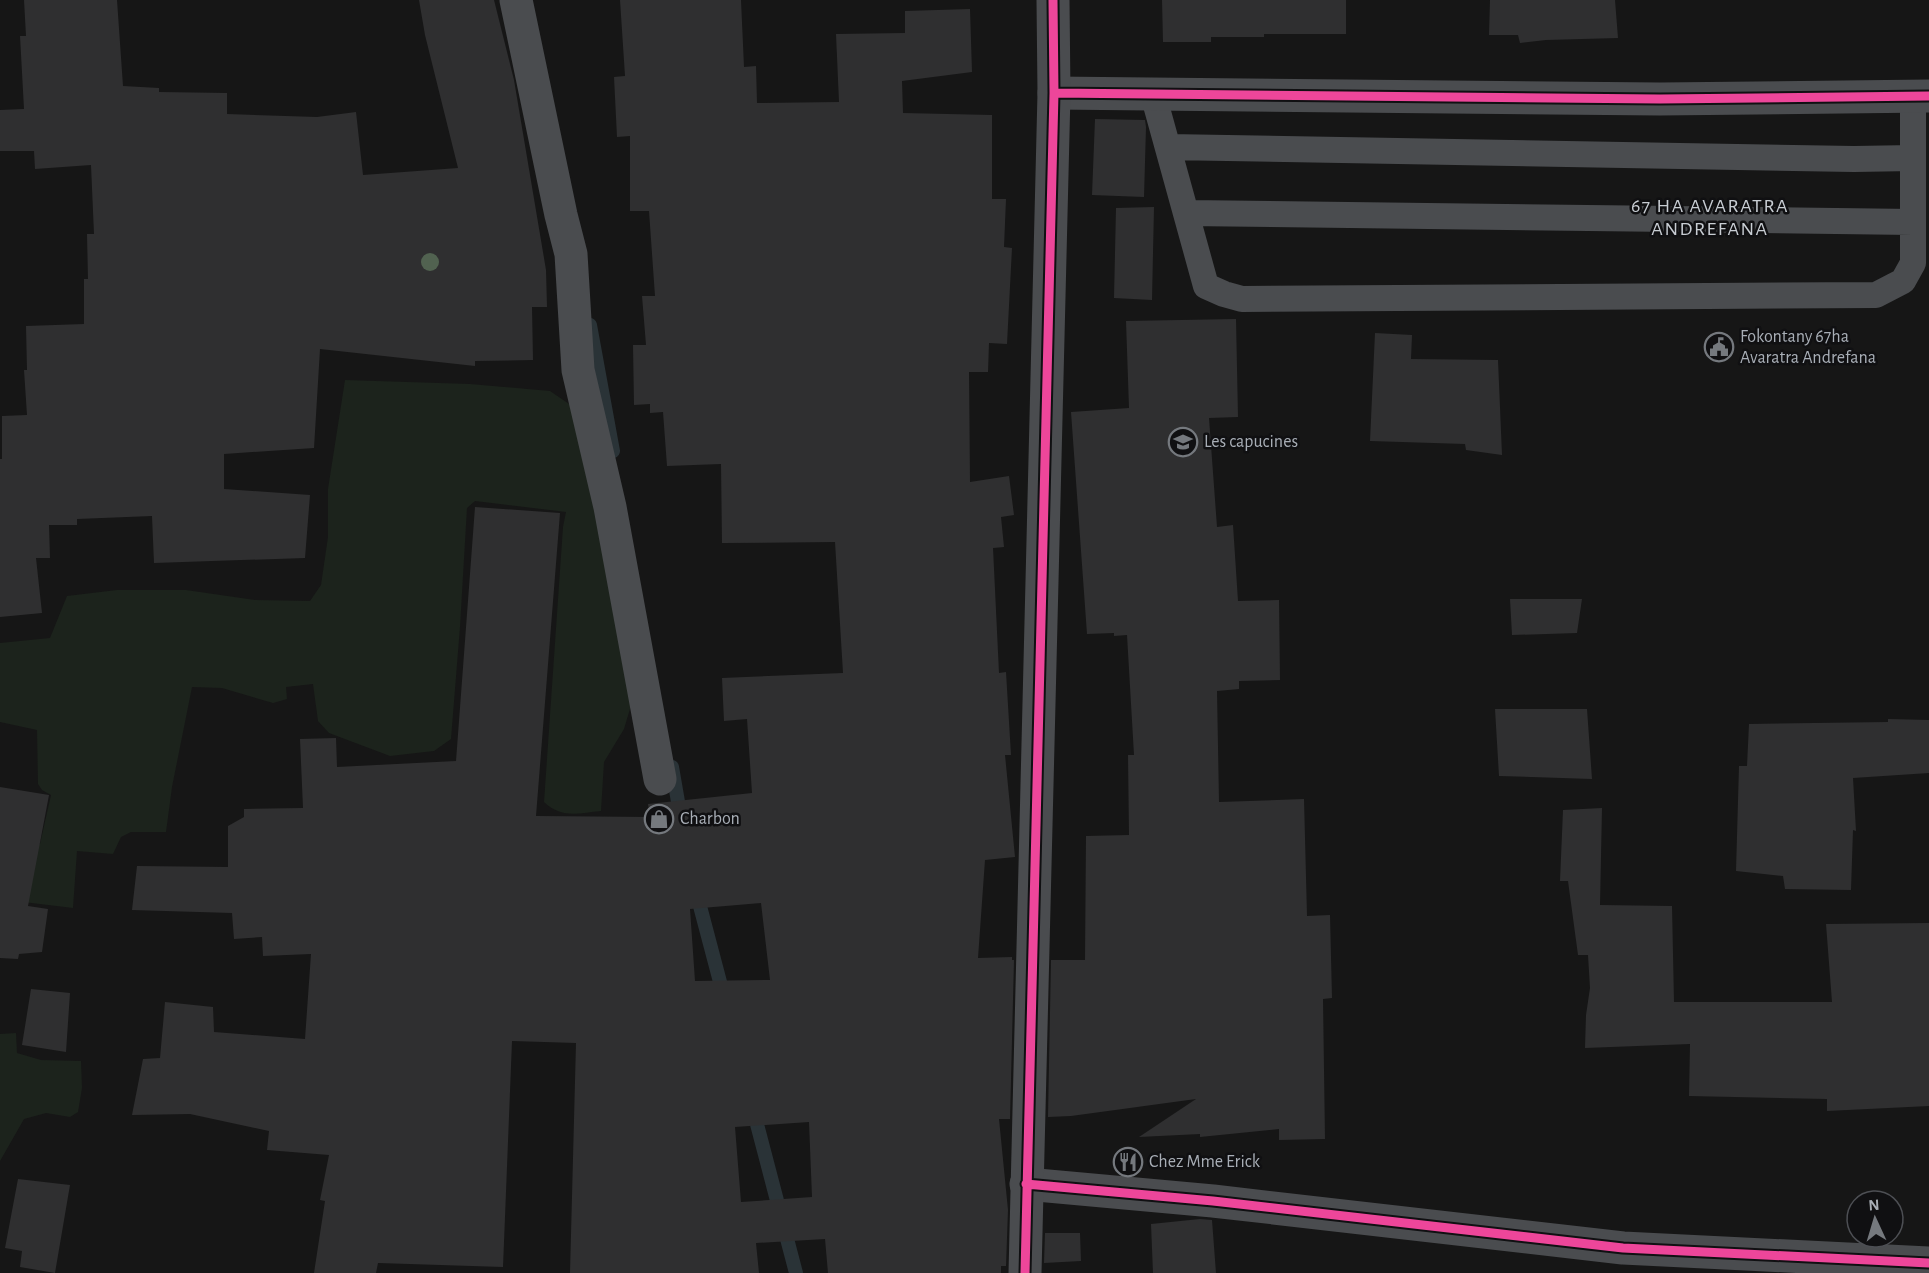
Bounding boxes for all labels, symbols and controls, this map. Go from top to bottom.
district label: 67 HA AVARATRA ANDREFANA [1631,196,1789,239]
place label: Fokontany 67ha Avaratra Andrefana [1740,328,1876,367]
public building icon: Fokontany 67ha Avaratra Andrefana [1703,331,1735,363]
school or university icon: Les capucines [1167,426,1199,458]
place label: Les capucines [1204,433,1298,451]
shop icon: Charbon [643,803,675,835]
place label: Charbon [680,810,740,828]
restaurant icon: Chez Mme Erick [1112,1146,1144,1178]
place label: Chez Mme Erick [1149,1153,1261,1171]
north arrow [1845,1189,1905,1249]
text: N [1868,1197,1880,1213]

